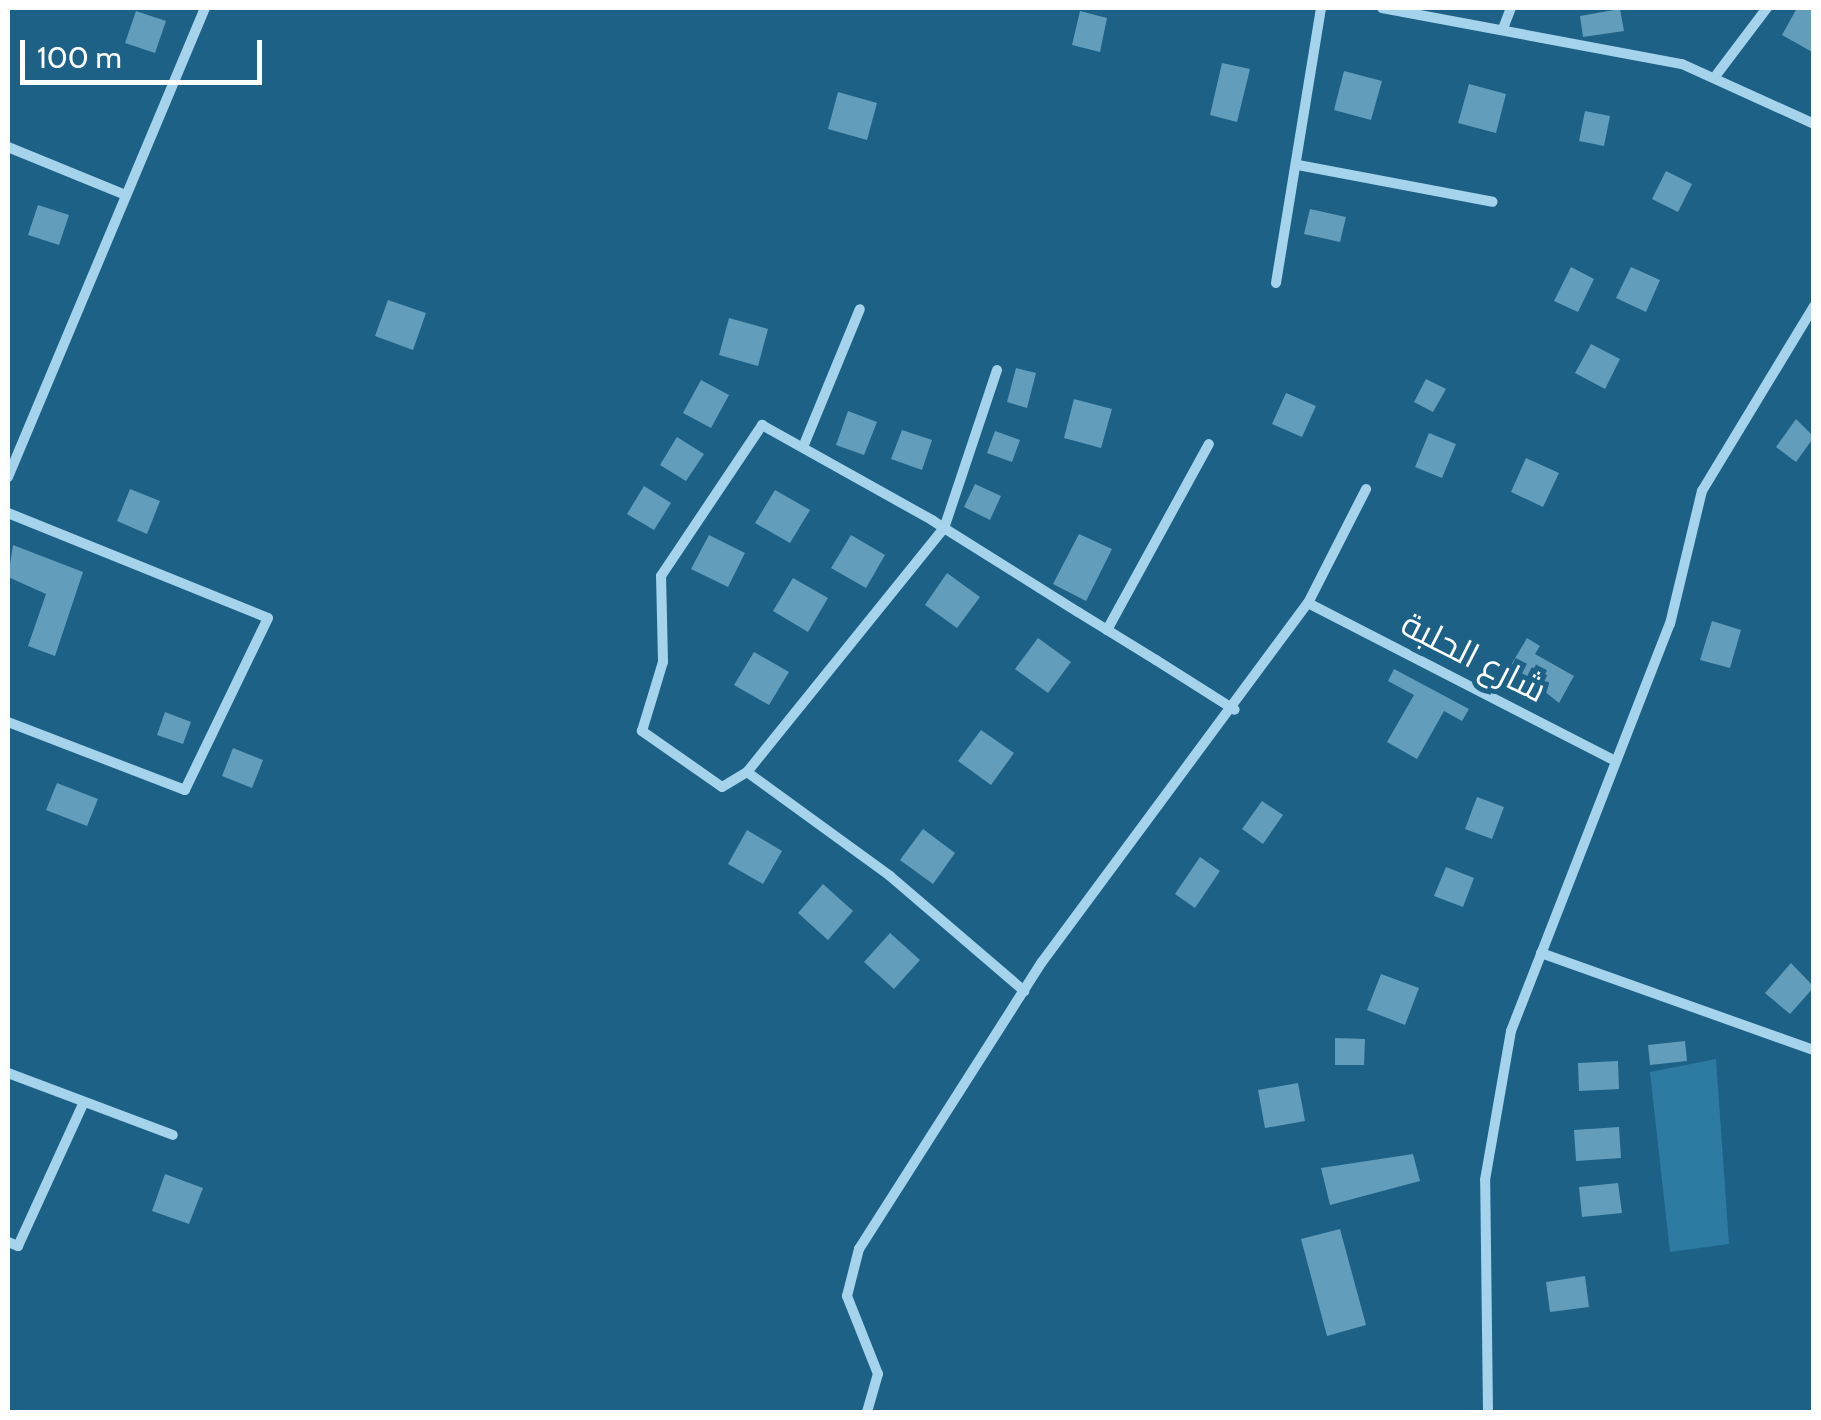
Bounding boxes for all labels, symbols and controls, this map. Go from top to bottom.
scale bar [25,20,268,82]
text: 100 m [37,39,122,76]
street label: شارع الحلبة [1394,603,1554,711]

